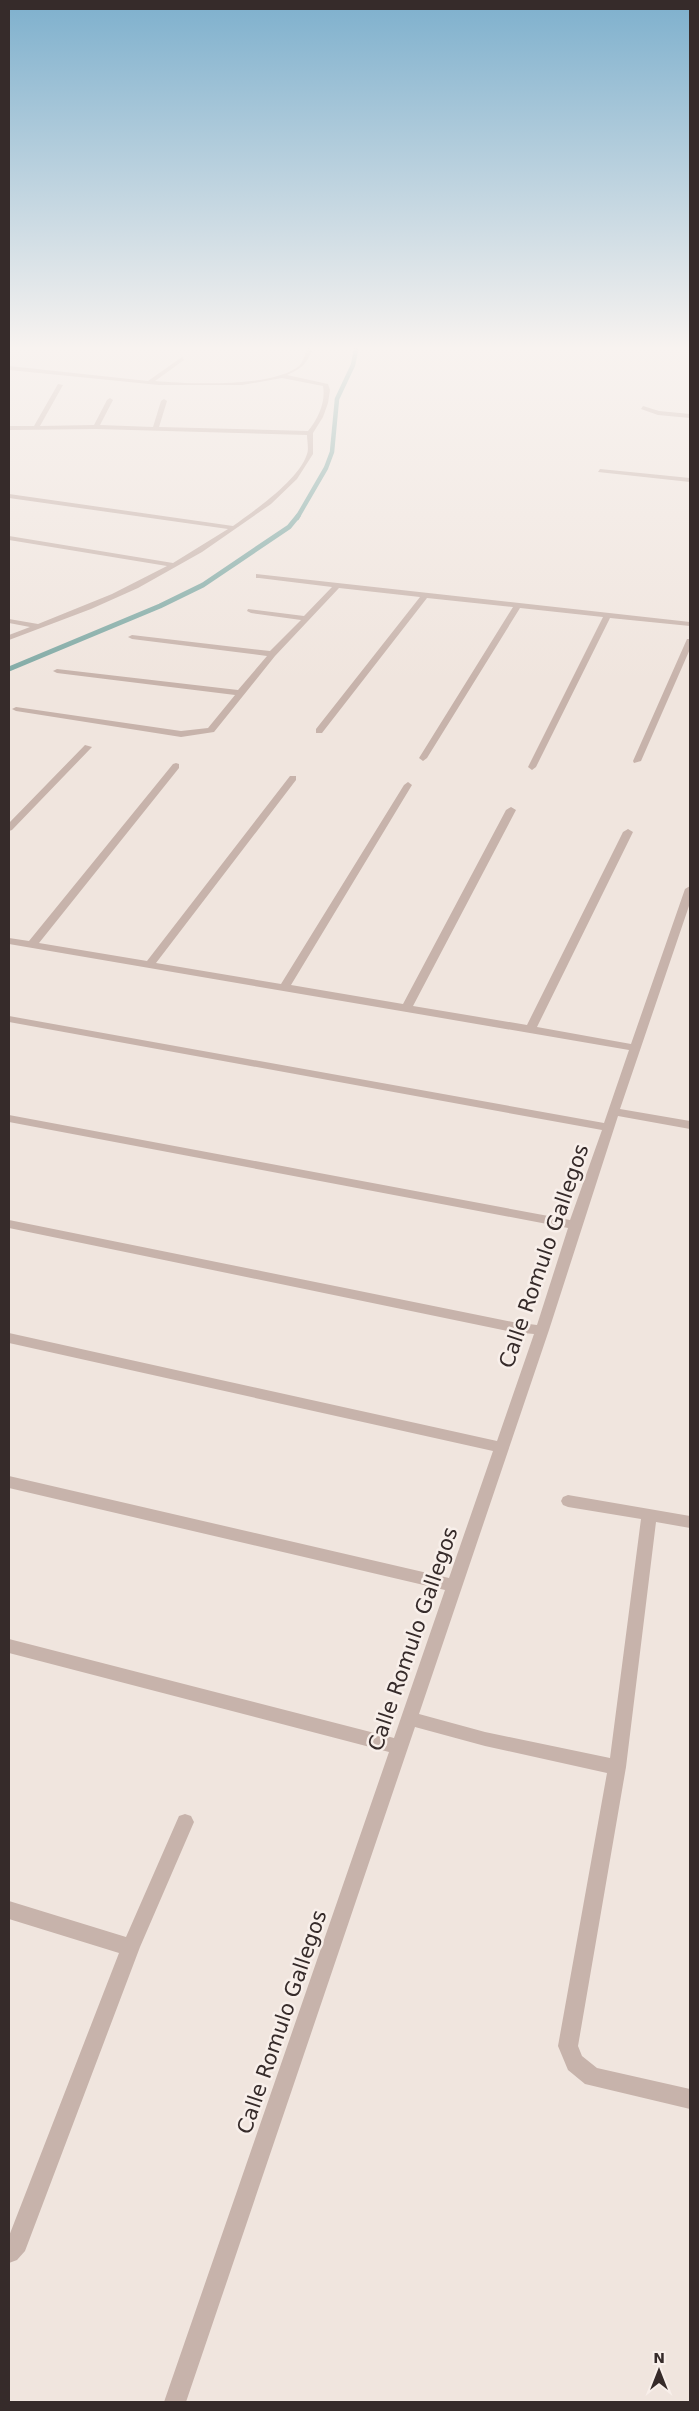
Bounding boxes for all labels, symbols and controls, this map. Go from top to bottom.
street label: Calle Romulo Gallegos [494,1141,594,1371]
street label: Calle Romulo Gallegos [363,1524,463,1754]
street label: Calle Romulo Gallegos [232,1907,332,2137]
north arrow [634,2346,684,2396]
text: N [653,2350,665,2366]

